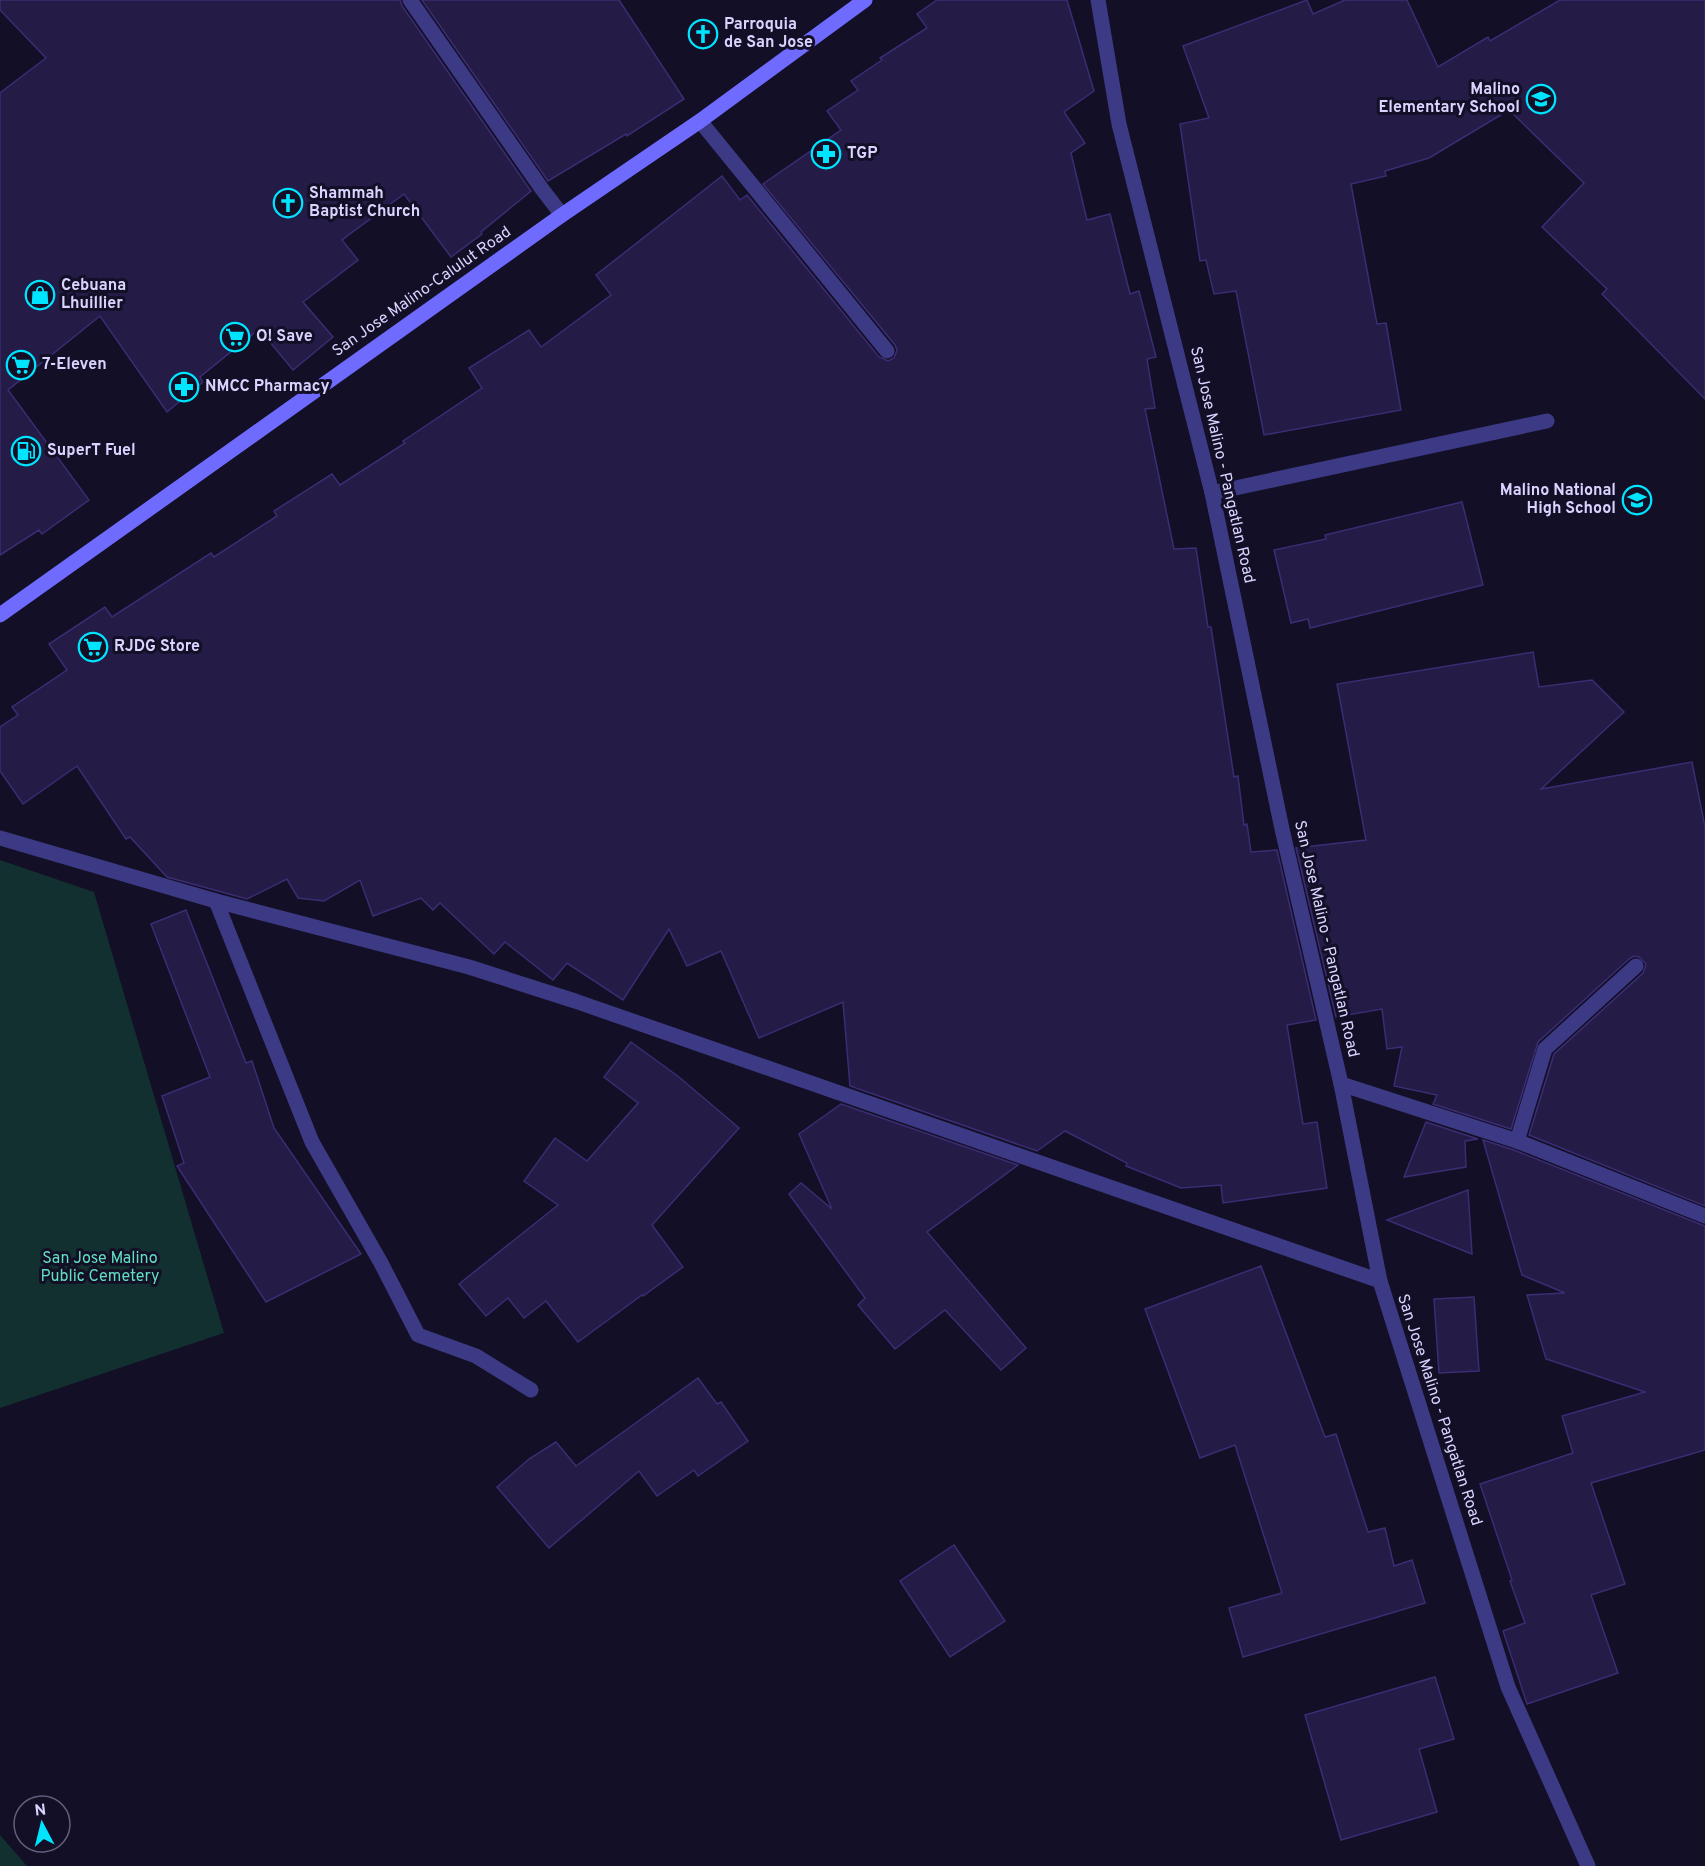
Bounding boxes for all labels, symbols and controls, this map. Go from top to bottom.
place label: Parroquia de San Jose [724,15,813,53]
church icon: Parroquia de San Jose [687,18,719,50]
place label: Malino Elementary School [1378,80,1520,118]
school or university icon: Malino Elementary School [1525,83,1557,115]
pharmacy icon: TGP [810,138,842,170]
place label: TGP [847,144,877,164]
place label: Shammah Baptist Church [309,184,420,222]
church icon: Shammah Baptist Church [272,187,304,219]
street label: San Jose Malino-Calulut Road [329,222,515,362]
place label: Cebuana Lhuillier [61,276,126,314]
shop icon: Cebuana Lhuillier [24,279,56,311]
supermarket icon: O! Save [219,321,251,353]
place label: O! Save [256,327,313,347]
street label: San Jose Malino - Pangatlan Road [1185,345,1259,585]
supermarket icon: 7-Eleven [5,349,37,381]
place label: 7-Eleven [42,355,107,375]
pharmacy icon: NMCC Pharmacy [168,371,200,403]
place label: NMCC Pharmacy [205,377,330,397]
fuel station icon: SuperT Fuel [10,435,42,467]
place label: SuperT Fuel [47,441,136,461]
place label: Malino National High School [1500,481,1616,519]
school or university icon: Malino National High School [1621,484,1653,516]
supermarket icon: RJDG Store [77,631,109,663]
place label: RJDG Store [114,637,200,657]
street label: San Jose Malino - Pangatlan Road [1289,819,1363,1059]
park label: San Jose Malino Public Cemetery [41,1249,159,1287]
street label: San Jose Malino - Pangatlan Road [1392,1292,1486,1528]
north arrow [12,1794,72,1854]
text: N [33,1800,47,1822]

